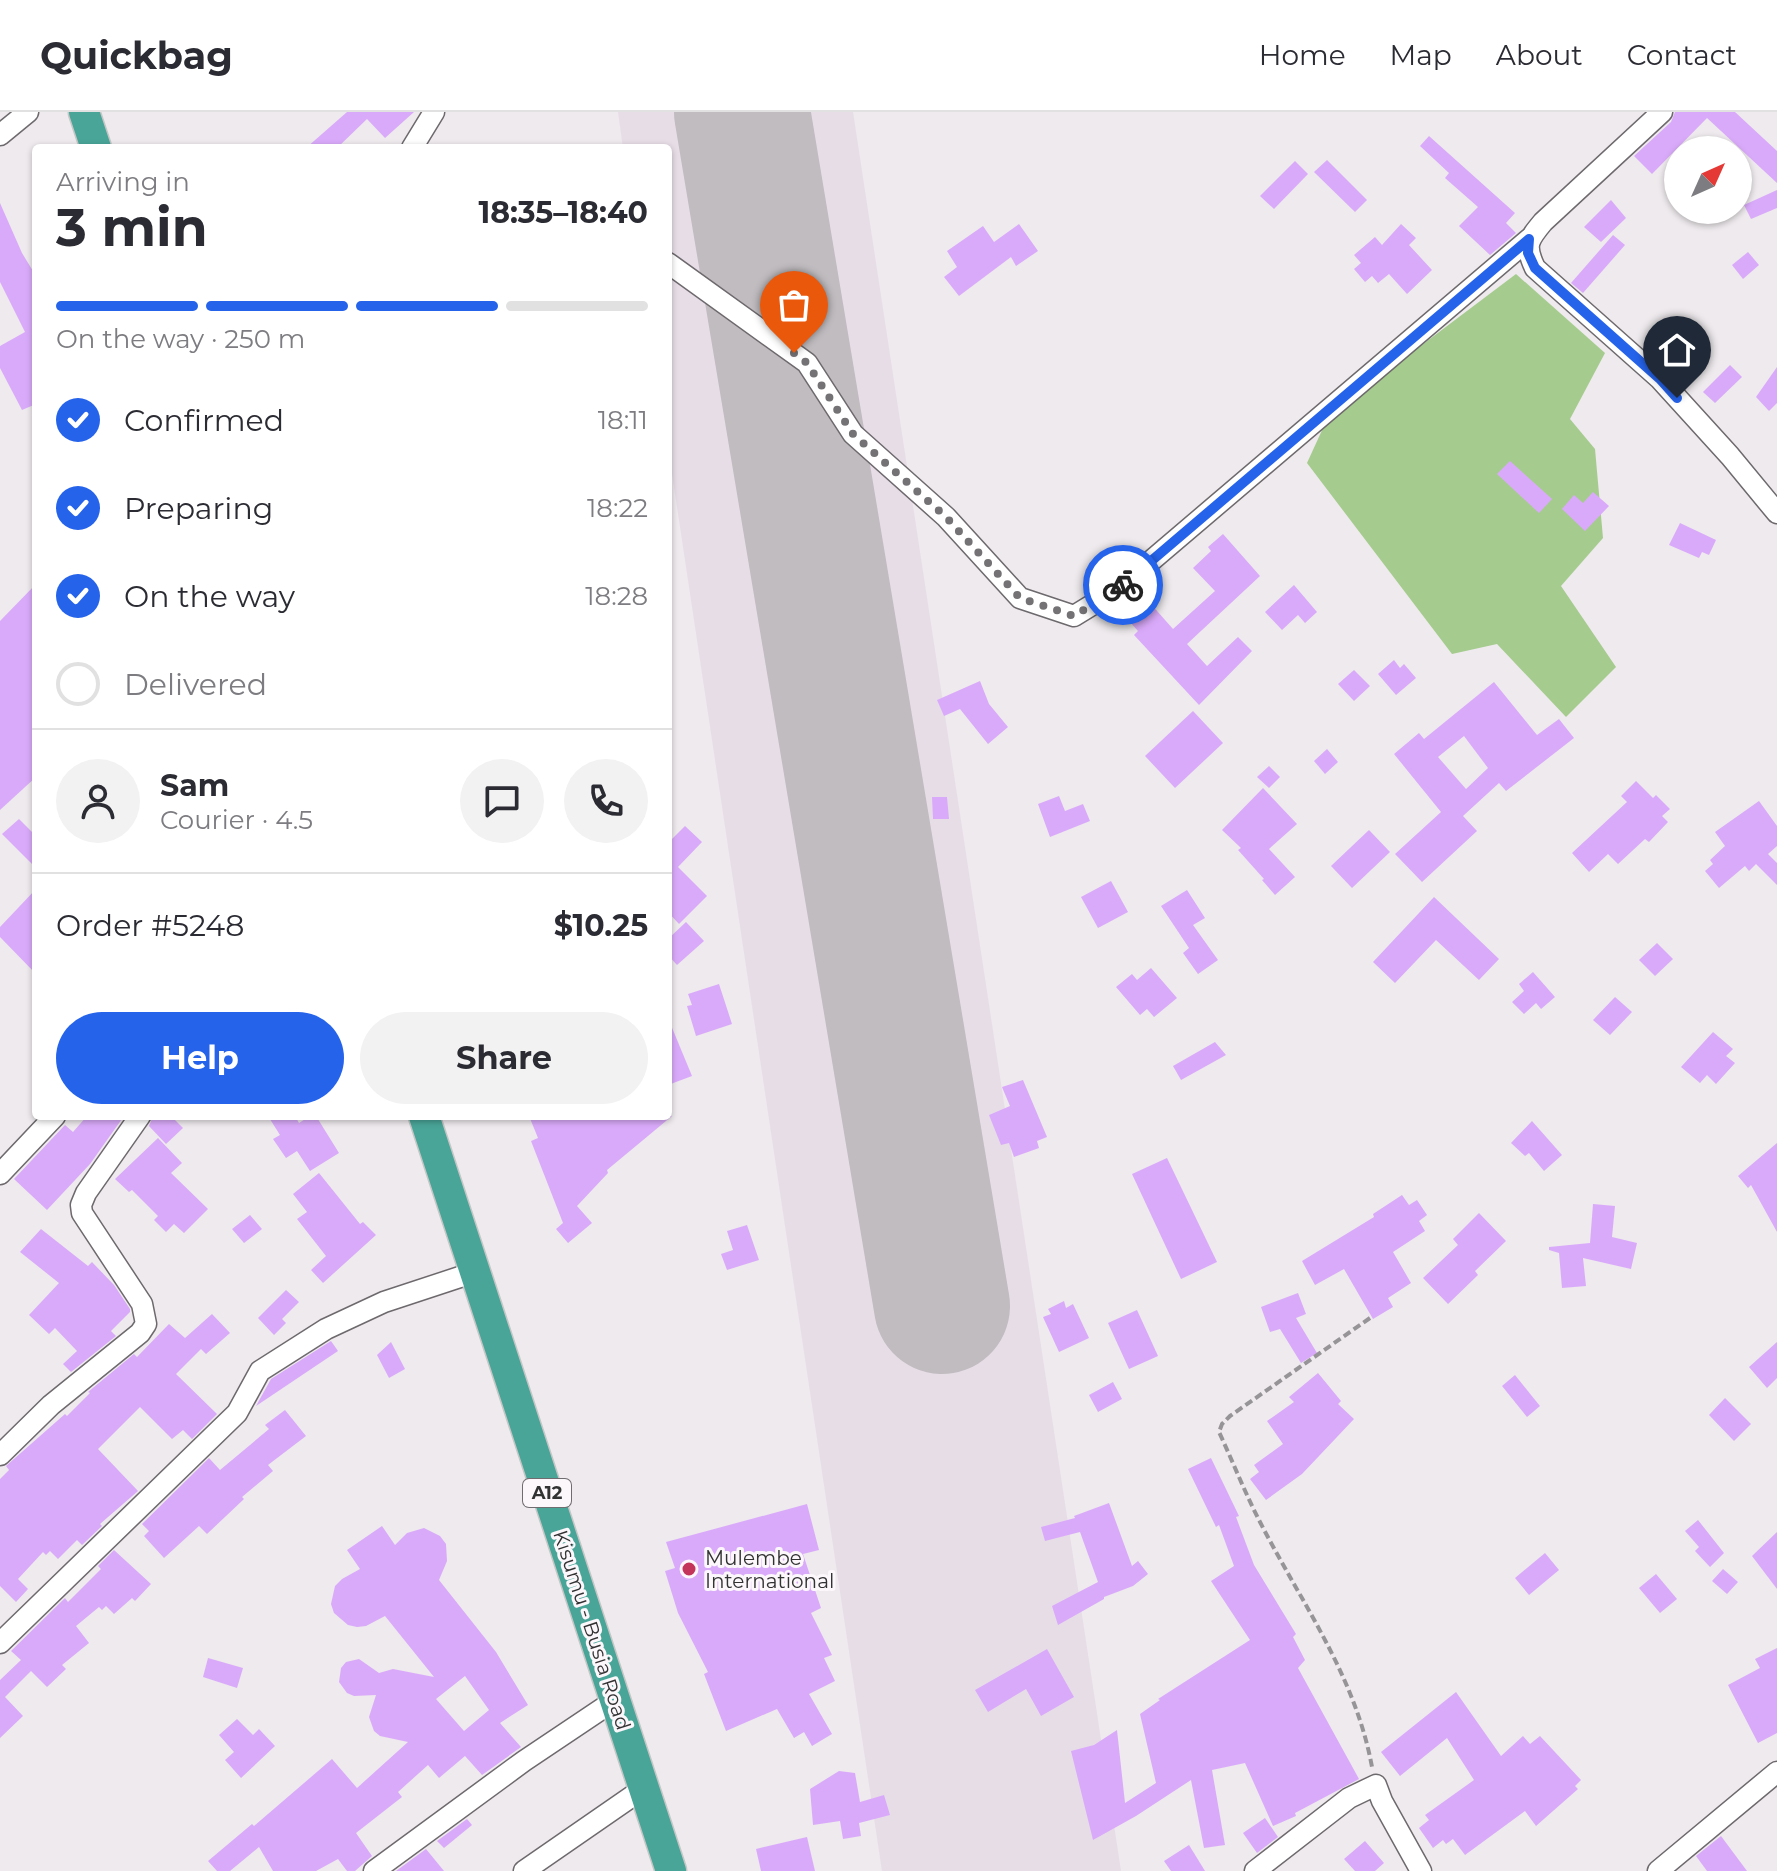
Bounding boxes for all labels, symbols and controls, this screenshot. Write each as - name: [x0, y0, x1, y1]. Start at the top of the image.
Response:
- text: Quickbag: [40, 32, 233, 79]
- text: Home: [1259, 38, 1346, 72]
- text: Map: [1390, 38, 1452, 72]
- text: About: [1496, 38, 1583, 72]
- text: Contact: [1627, 38, 1737, 72]
- north arrow: [1664, 136, 1752, 224]
- map controls: [1664, 136, 1752, 224]
- text: Arriving in: [56, 166, 190, 198]
- text: 18:35–18:40: [478, 194, 648, 231]
- text: 3 min: [56, 196, 208, 259]
- pin: [760, 271, 828, 353]
- icon: bag: [772, 283, 816, 327]
- pin: [1643, 316, 1711, 398]
- text: On the way · 250 m: [56, 323, 305, 355]
- icon: home: [1655, 328, 1699, 372]
- icon: check: [56, 398, 100, 442]
- text: Confirmed: [124, 402, 284, 439]
- text: 18:11: [598, 404, 648, 436]
- icon: check: [56, 486, 100, 530]
- text: Preparing: [124, 490, 273, 527]
- text: 18:22: [587, 492, 648, 524]
- courier: [1083, 545, 1163, 625]
- icon: bike: [1101, 563, 1145, 607]
- icon: check: [56, 574, 100, 618]
- text: On the way: [124, 578, 295, 615]
- text: 18:28: [585, 580, 648, 612]
- text: Delivered: [124, 666, 267, 703]
- button: person: [56, 759, 140, 843]
- button: chat: [460, 759, 544, 843]
- button: phone: [564, 759, 648, 843]
- text: Sam: [160, 767, 229, 804]
- text: Courier · 4.5: [160, 804, 313, 836]
- text: Order #5248: [56, 907, 245, 944]
- text: $10.25: [554, 907, 648, 944]
- button: Help: [56, 1012, 344, 1104]
- button: Share: [360, 1012, 648, 1104]
- road number: A12: [523, 1479, 571, 1507]
- street label: Kisumu - Busia Road: [548, 1527, 636, 1733]
- place label: Mulembe International: [705, 1546, 834, 1593]
- marker: Mulembe International: [680, 1560, 698, 1578]

